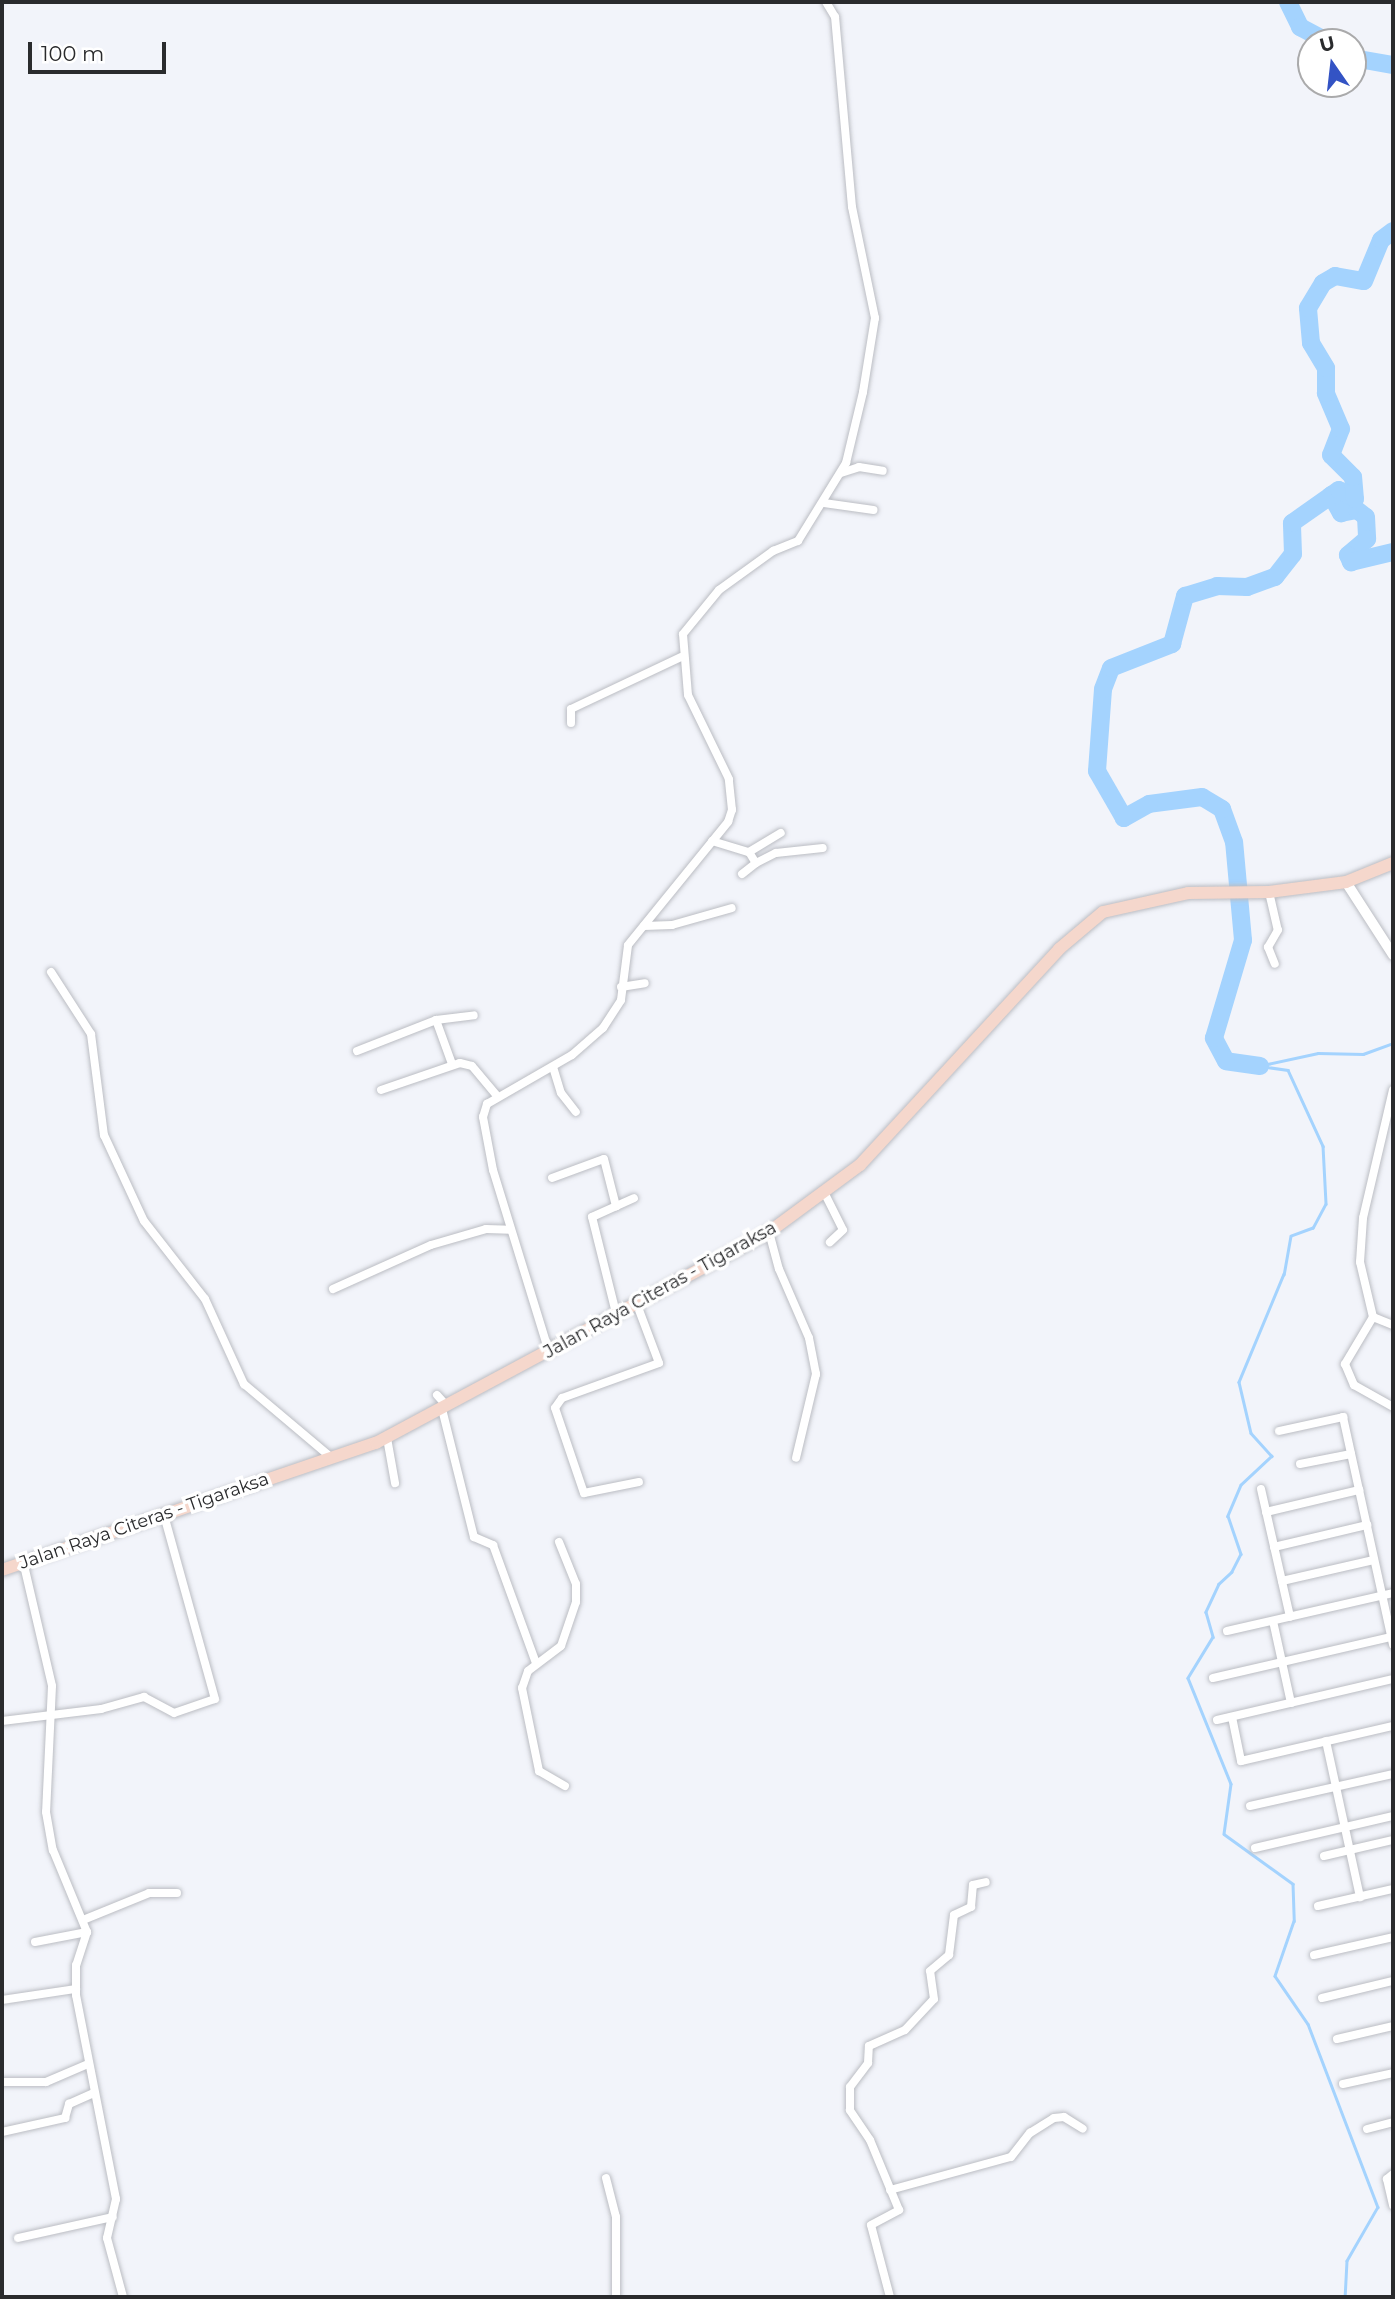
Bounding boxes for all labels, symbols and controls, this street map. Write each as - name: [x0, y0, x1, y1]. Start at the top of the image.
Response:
- scale bar: [32, 28, 170, 72]
- north arrow: [1297, 28, 1367, 98]
- text: U: [1317, 31, 1337, 57]
- text: 100 m: [41, 41, 104, 66]
- street label: Jalan Raya Citeras - Tigaraksa: [540, 1217, 780, 1363]
- street label: Jalan Raya Citeras - Tigaraksa: [16, 1468, 272, 1574]

